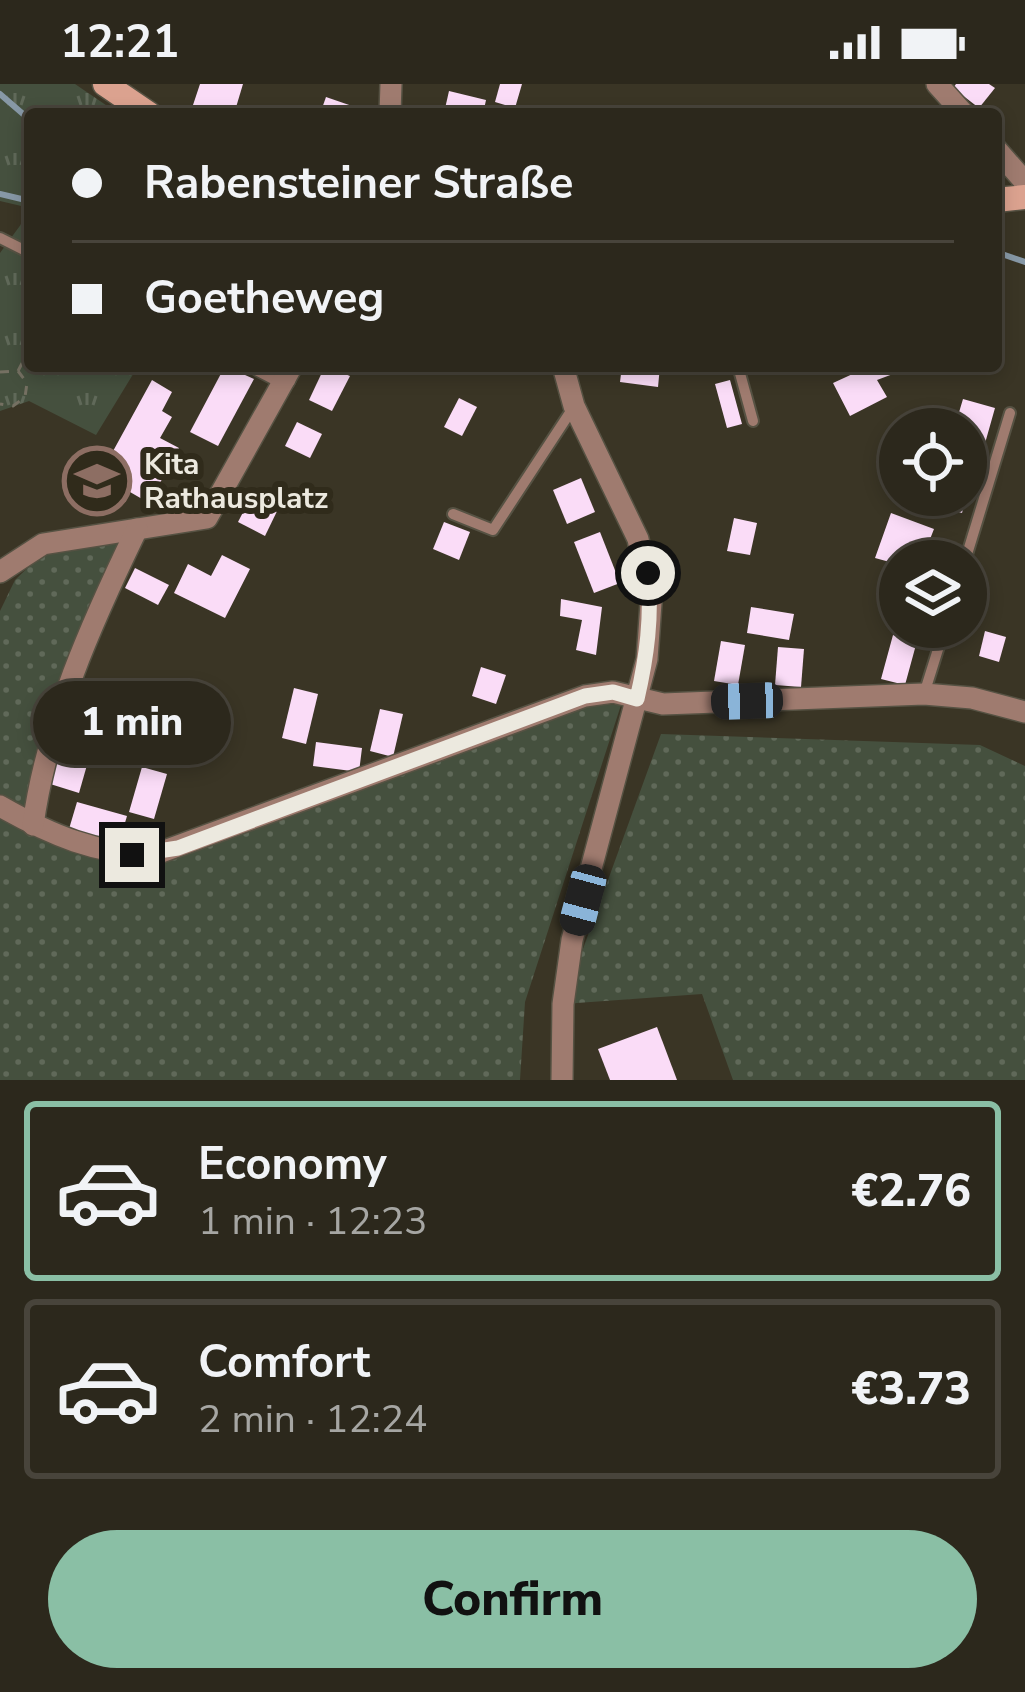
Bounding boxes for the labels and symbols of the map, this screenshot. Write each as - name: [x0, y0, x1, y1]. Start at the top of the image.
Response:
- place label: Kita Rathausplatz: [144, 444, 328, 519]
- school or university icon: Kita Rathausplatz: [62, 446, 132, 516]
- route start: [621, 546, 675, 600]
- callout: 1 min: [33, 681, 231, 765]
- car: [710, 682, 784, 720]
- route end: [105, 828, 159, 882]
- car: [556, 861, 610, 939]

